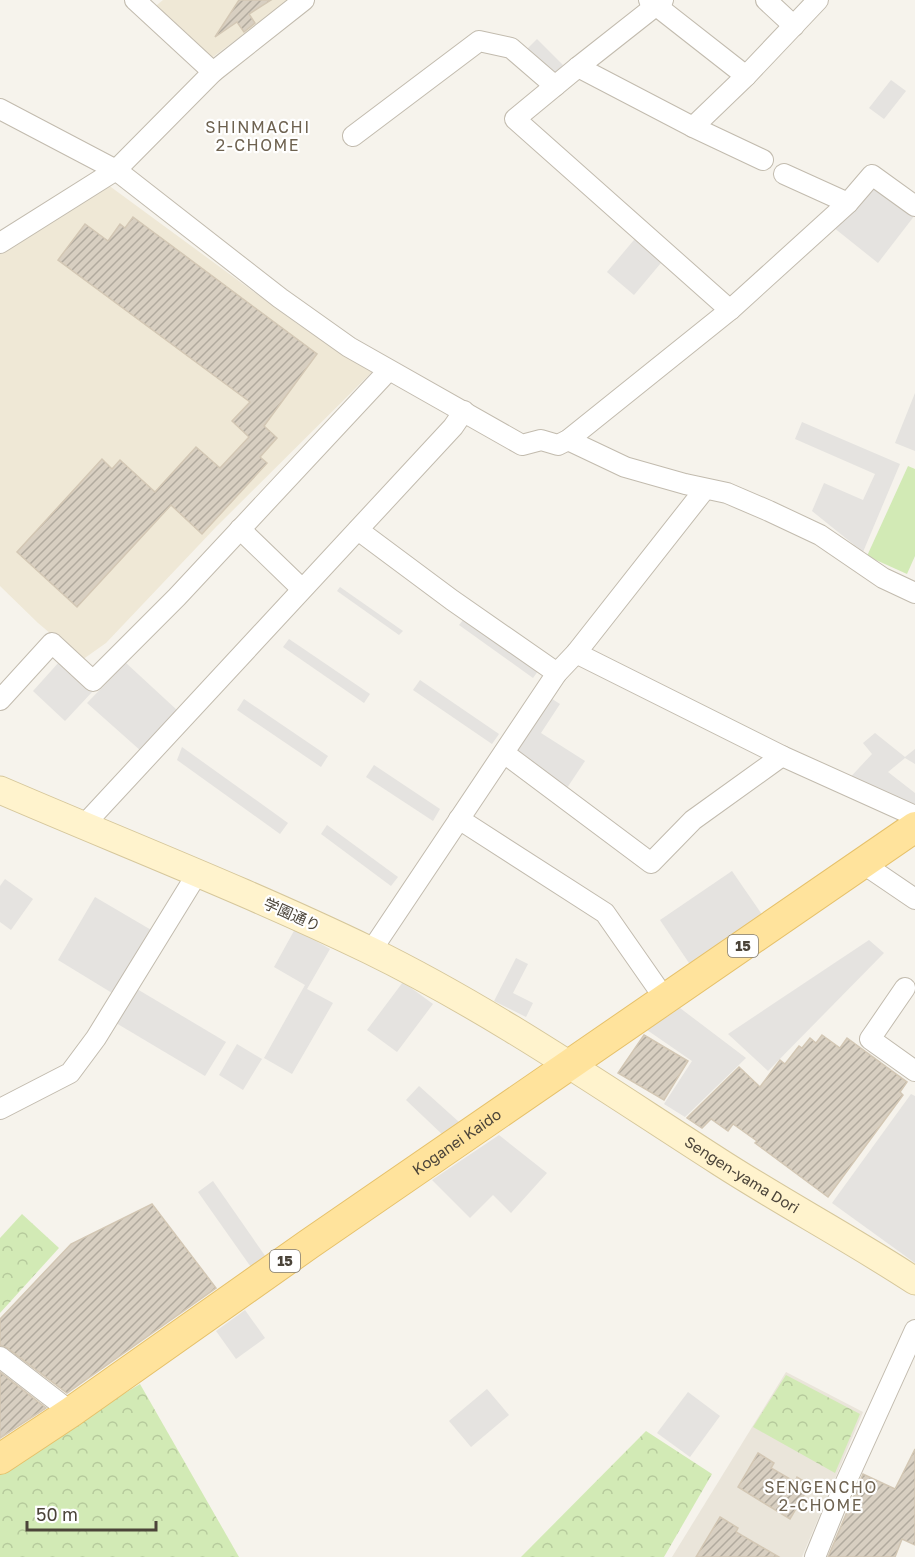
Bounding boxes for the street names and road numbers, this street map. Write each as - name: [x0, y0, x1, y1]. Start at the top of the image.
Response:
- street label: 学園通り: [261, 894, 323, 935]
- road number: 15: [728, 935, 758, 957]
- street label: Koganei Kaido: [409, 1105, 504, 1178]
- street label: Sengen-yama Dori: [682, 1132, 803, 1217]
- road number: 15: [270, 1250, 300, 1272]

